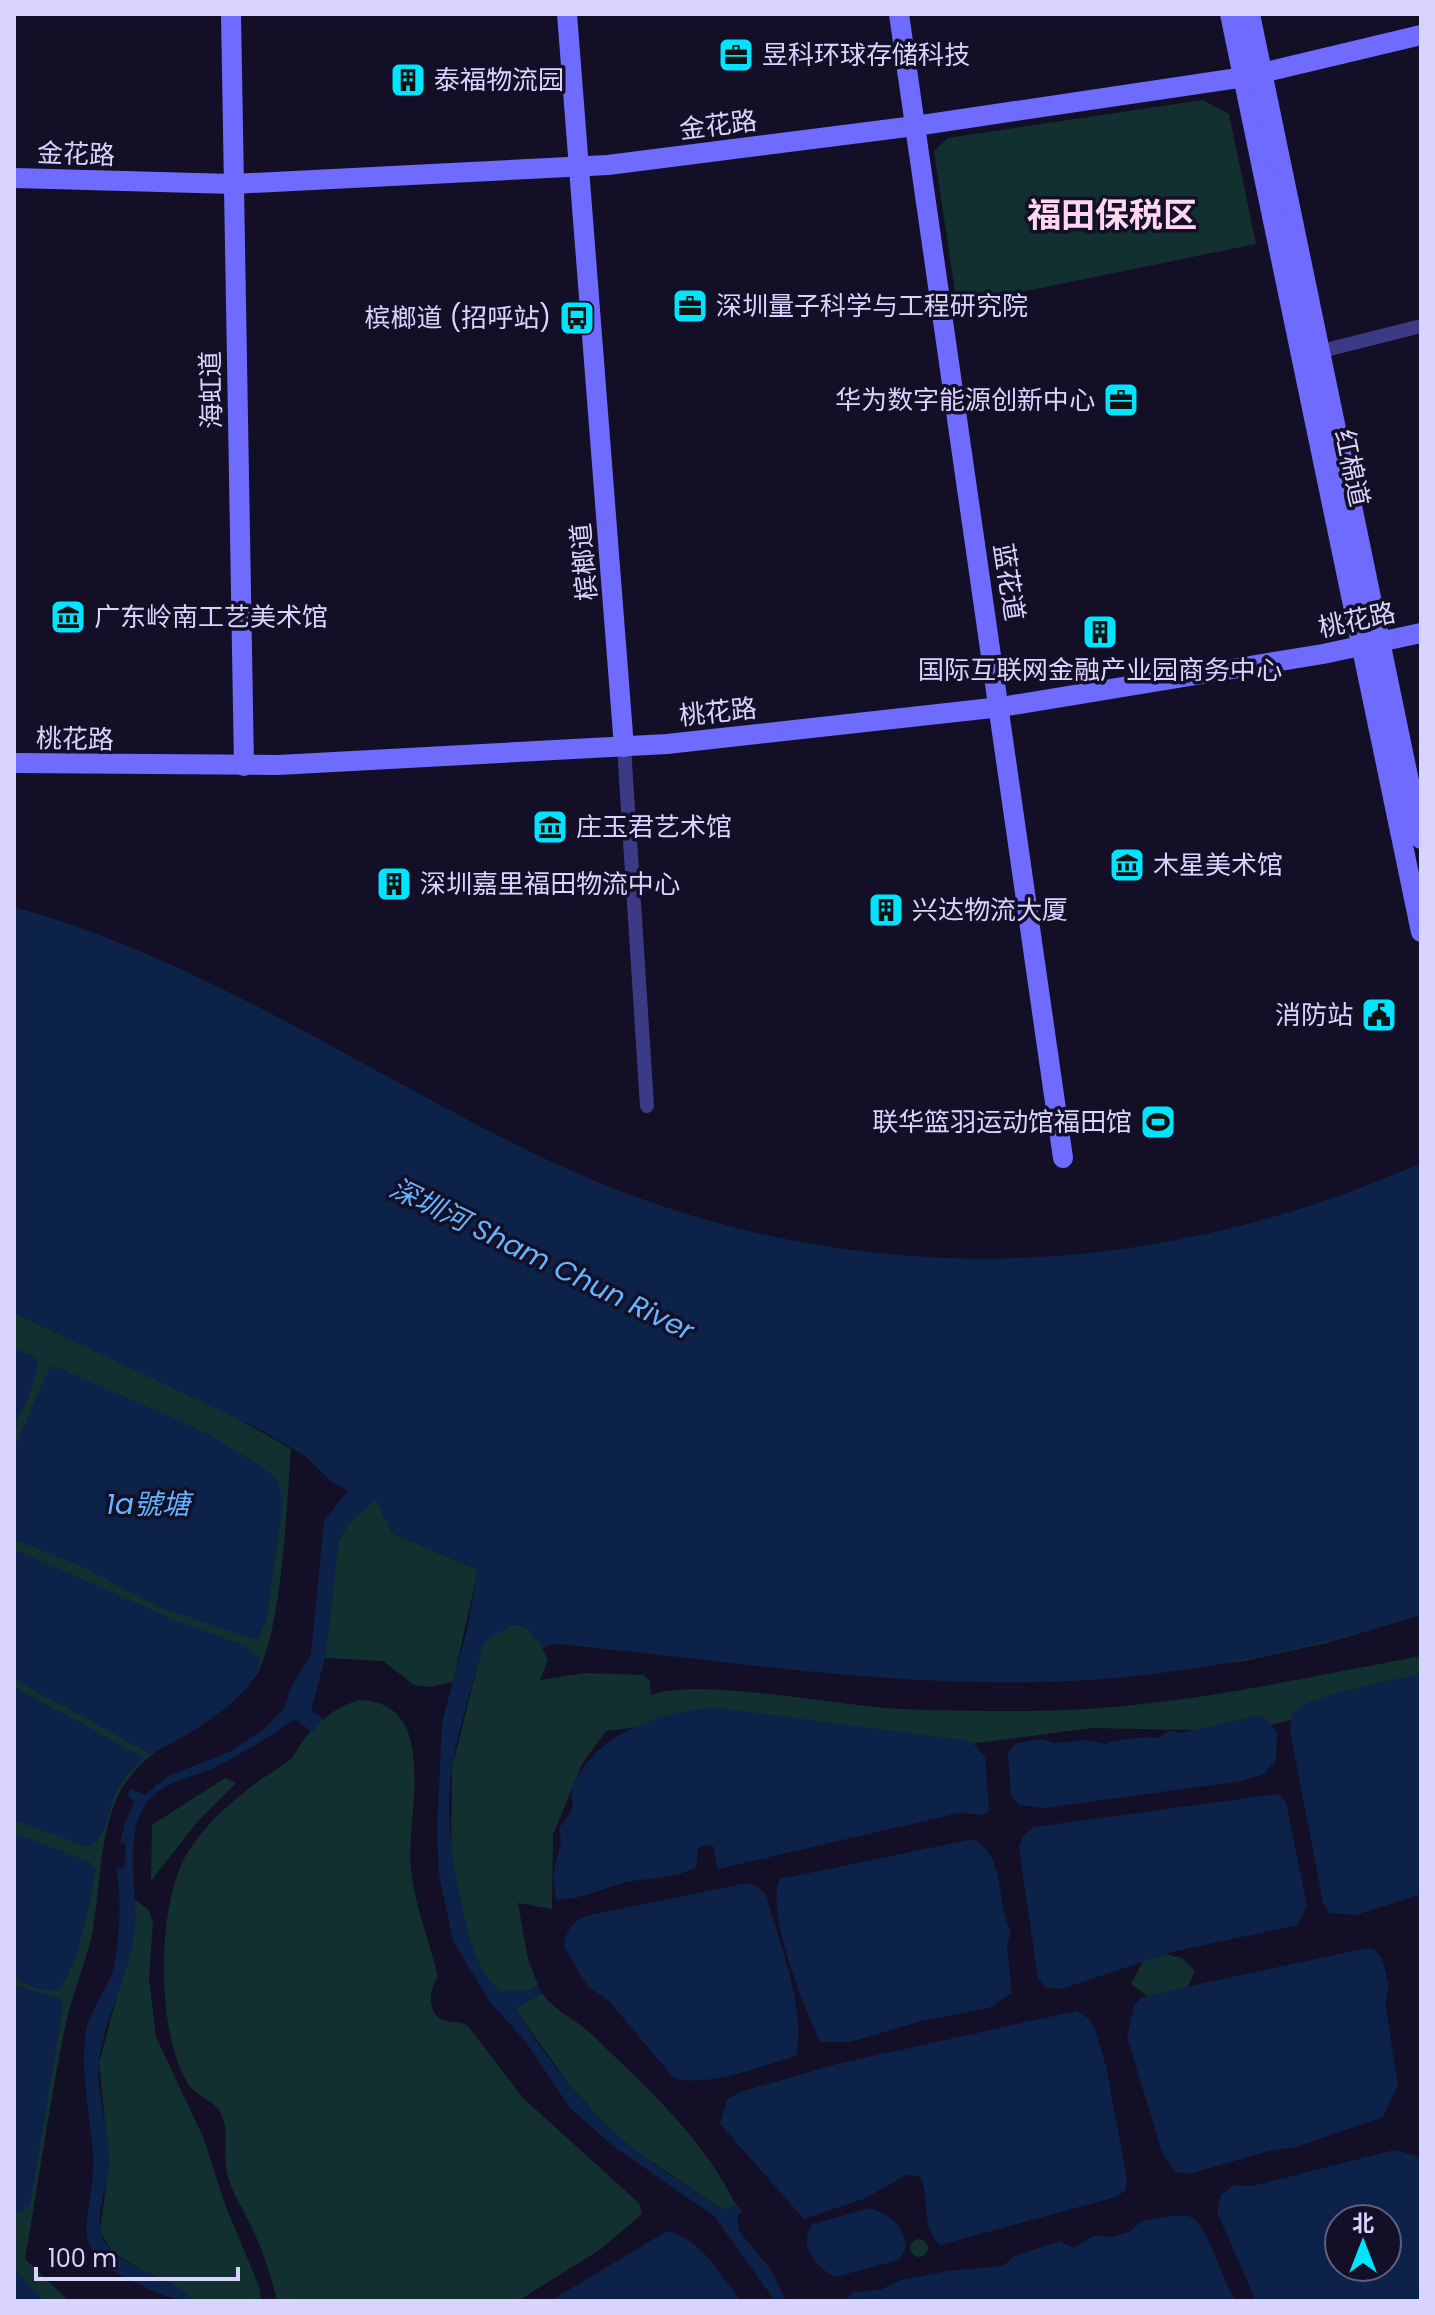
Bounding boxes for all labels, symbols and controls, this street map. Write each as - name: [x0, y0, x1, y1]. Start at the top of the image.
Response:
- office icon: 昱科环球存储科技: [717, 36, 755, 74]
- place label: 昱科环球存储科技: [762, 37, 970, 73]
- building icon: 泰福物流园: [389, 61, 427, 99]
- place label: 泰福物流园: [434, 62, 564, 98]
- street label: 金花路: [677, 102, 759, 148]
- street label: 金花路: [36, 135, 116, 173]
- district label: 福田保税区: [1027, 191, 1197, 239]
- office icon: 深圳量子科学与工程研究院: [671, 287, 709, 325]
- place label: 深圳量子科学与工程研究院: [716, 288, 1028, 324]
- bus stop icon: 槟榔道 (招呼站): [558, 299, 596, 337]
- place label: 槟榔道 (招呼站): [364, 300, 551, 336]
- street label: 海虹道: [192, 351, 230, 429]
- office icon: 华为数字能源创新中心: [1102, 381, 1140, 419]
- place label: 华为数字能源创新中心: [835, 382, 1095, 418]
- street label: 红棉道: [1326, 426, 1378, 510]
- street label: 槟榔道: [563, 522, 605, 602]
- street label: 蓝花道: [985, 541, 1033, 623]
- street label: 桃花路: [1315, 594, 1399, 646]
- museum icon: 广东岭南工艺美术馆: [49, 598, 87, 636]
- place label: 广东岭南工艺美术馆: [94, 599, 328, 635]
- building icon: 国际互联网金融产业园商务中心: [1081, 613, 1119, 651]
- place label: 国际互联网金融产业园商务中心: [918, 652, 1282, 688]
- street label: 桃花路: [677, 690, 759, 734]
- street label: 桃花路: [36, 720, 114, 758]
- museum icon: 庄玉君艺术馆: [531, 808, 569, 846]
- place label: 庄玉君艺术馆: [576, 809, 732, 845]
- museum icon: 木星美术馆: [1108, 846, 1146, 884]
- place label: 木星美术馆: [1153, 847, 1283, 883]
- building icon: 深圳嘉里福田物流中心: [375, 865, 413, 903]
- place label: 深圳嘉里福田物流中心: [420, 866, 680, 902]
- building icon: 兴达物流大厦: [867, 891, 905, 929]
- place label: 兴达物流大厦: [912, 892, 1068, 928]
- public building icon: 消防站: [1360, 996, 1398, 1034]
- place label: 消防站: [1275, 997, 1353, 1033]
- sports icon: 联华篮羽运动馆福田馆: [1139, 1103, 1177, 1141]
- place label: 联华篮羽运动馆福田馆: [872, 1104, 1132, 1140]
- water label: 深圳河 Sham Chun River: [383, 1169, 701, 1350]
- water label: 1a號塘: [106, 1485, 194, 1524]
- north arrow: [1323, 2203, 1403, 2283]
- text: 北: [1352, 2208, 1374, 2239]
- scale bar: [36, 2231, 238, 2281]
- text: 100 m: [48, 2242, 117, 2275]

